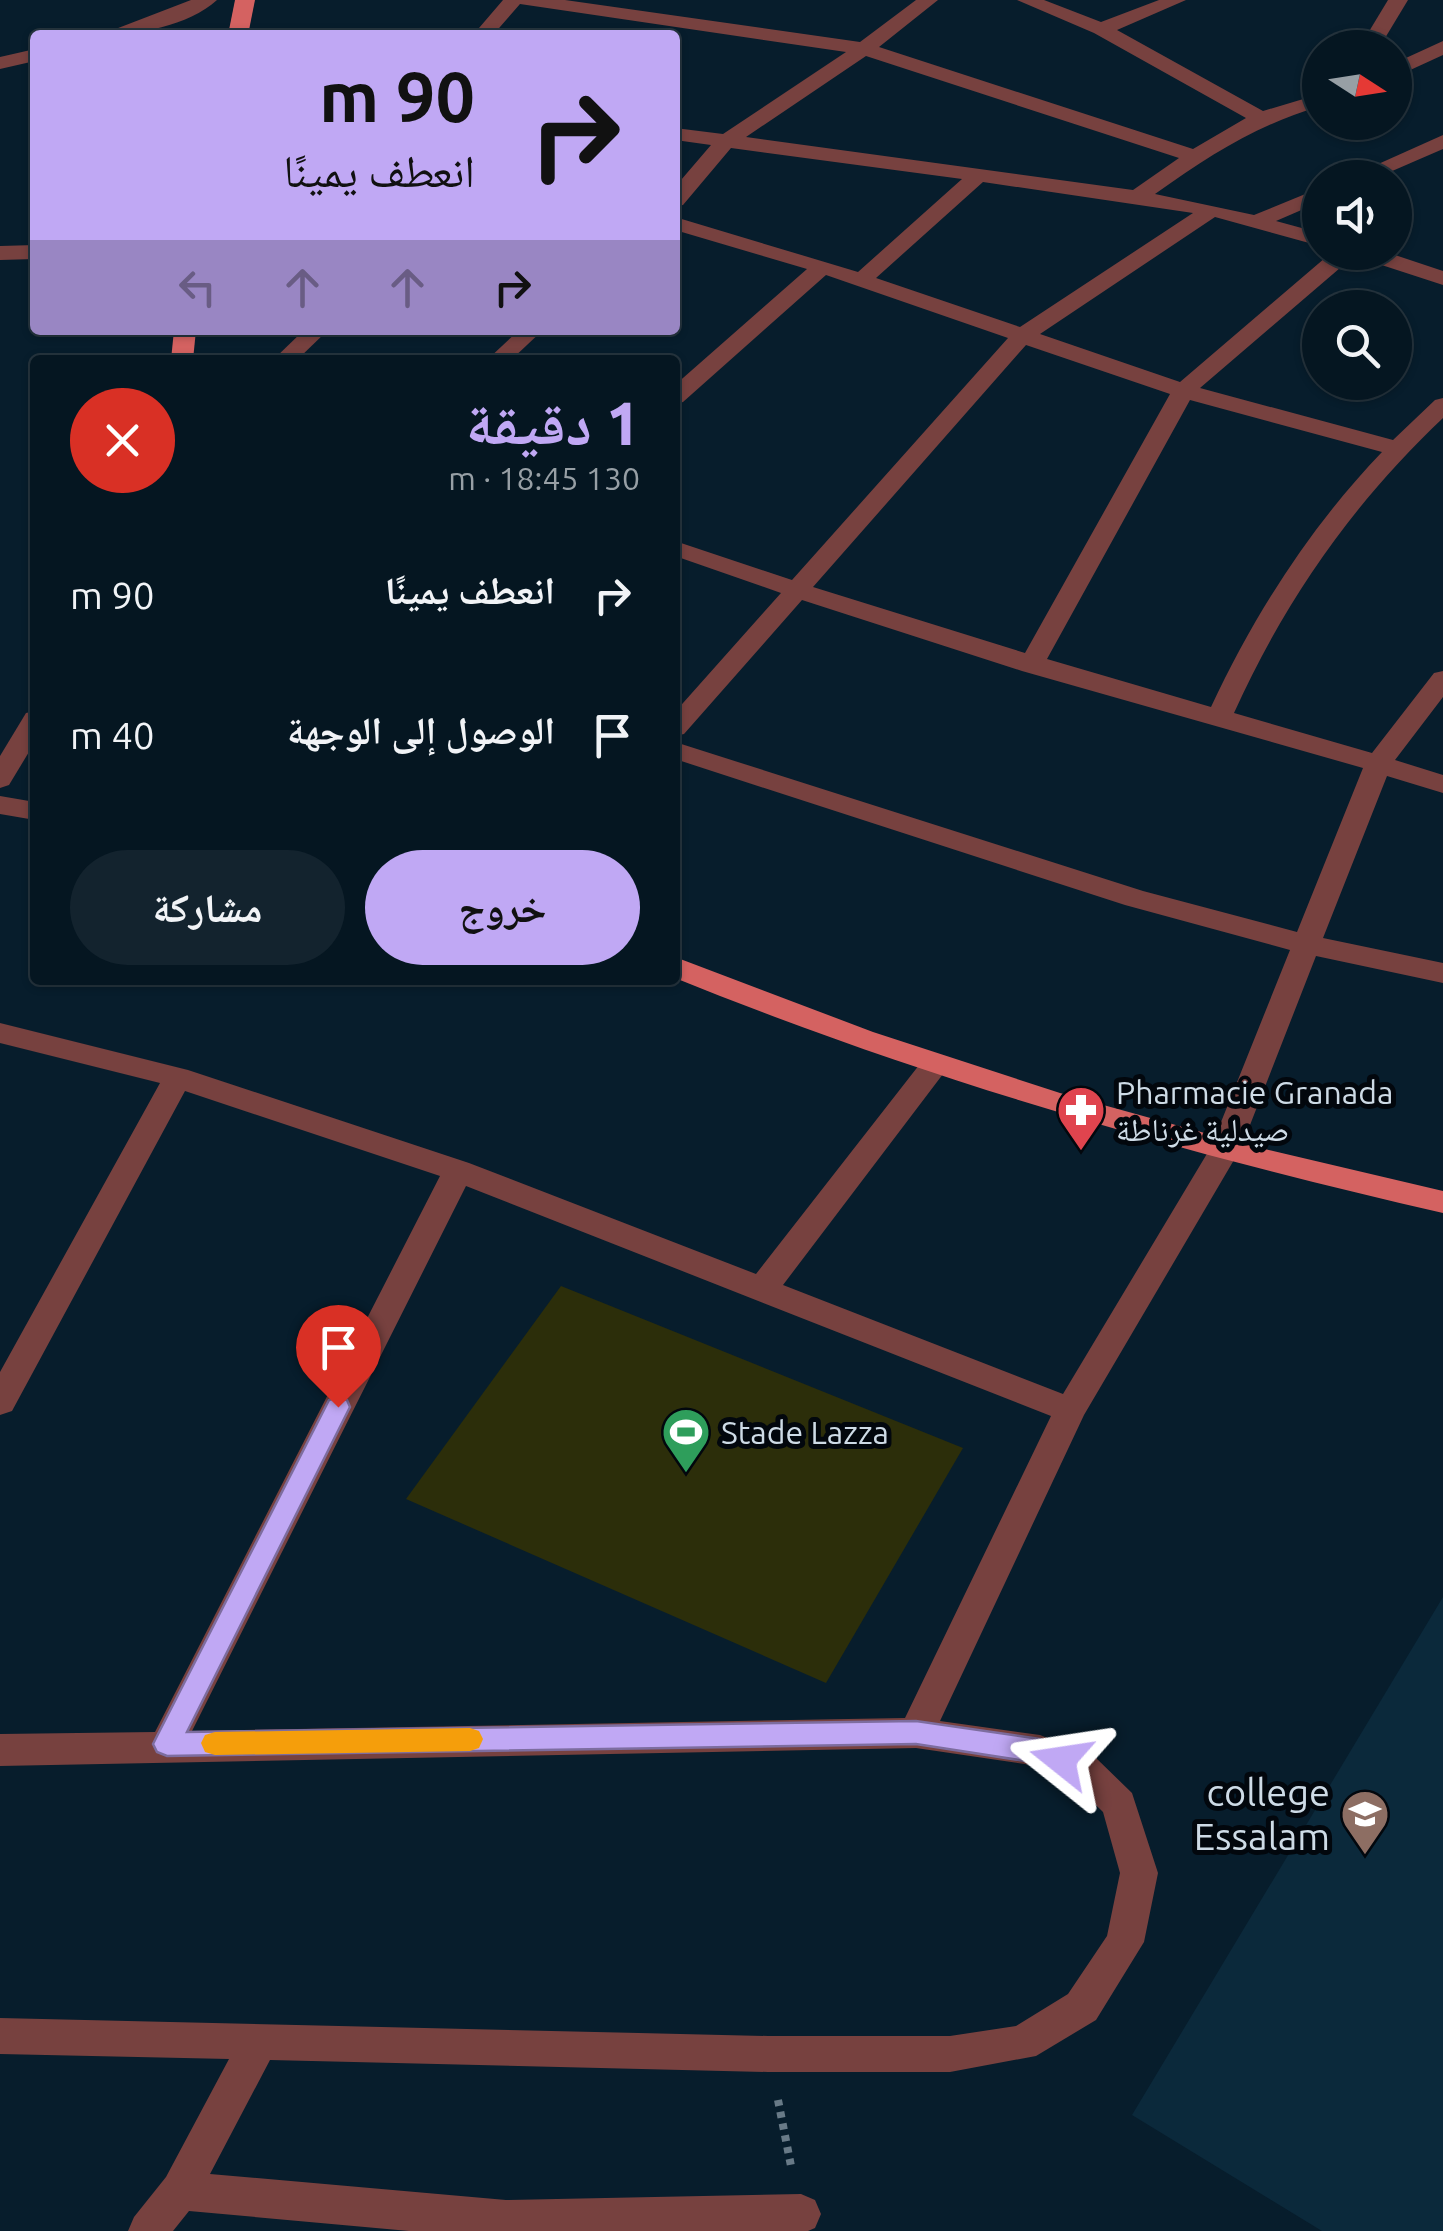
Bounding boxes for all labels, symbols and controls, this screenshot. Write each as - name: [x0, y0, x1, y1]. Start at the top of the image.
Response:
- north arrow: [1302, 30, 1412, 140]
- map controls: [1302, 30, 1412, 400]
- text: 90 m: [319, 57, 475, 135]
- icon: right: [510, 70, 640, 200]
- text: انعطف يمينًا: [283, 145, 475, 196]
- button: sound: [1302, 160, 1412, 270]
- icon: left: [170, 260, 225, 315]
- icon: ahead: [275, 260, 330, 315]
- icon: ahead: [380, 260, 435, 315]
- icon: right: [485, 260, 540, 315]
- button: search: [1302, 290, 1412, 400]
- button: close: [70, 388, 175, 493]
- text: 1 دقيقة: [466, 389, 640, 456]
- text: 130 m · 18:45: [448, 460, 640, 496]
- icon: right: [585, 568, 640, 623]
- text: انعطف يمينًا: [385, 569, 555, 611]
- text: 90 m: [70, 574, 154, 616]
- icon: arrive: [585, 708, 640, 763]
- text: الوصول إلى الوجهة: [287, 709, 555, 751]
- text: 40 m: [70, 714, 154, 756]
- button: مشاركة: [70, 850, 345, 965]
- button: خروج: [365, 850, 640, 965]
- place label: Pharmacie Granada صيدلية غرناطة: [1116, 1074, 1393, 1148]
- pharmacy icon: Pharmacie Granada صيدلية غرناطة: [1055, 1084, 1107, 1152]
- pin: [296, 1305, 381, 1408]
- icon: arrive: [311, 1320, 366, 1375]
- sports icon: Stade Lazza: [660, 1406, 712, 1474]
- place label: Stade Lazza: [721, 1414, 889, 1450]
- position arrow: [1009, 1708, 1113, 1812]
- place label: college Essalam: [1194, 1771, 1330, 1857]
- school or university icon: college Essalam: [1339, 1788, 1391, 1856]

